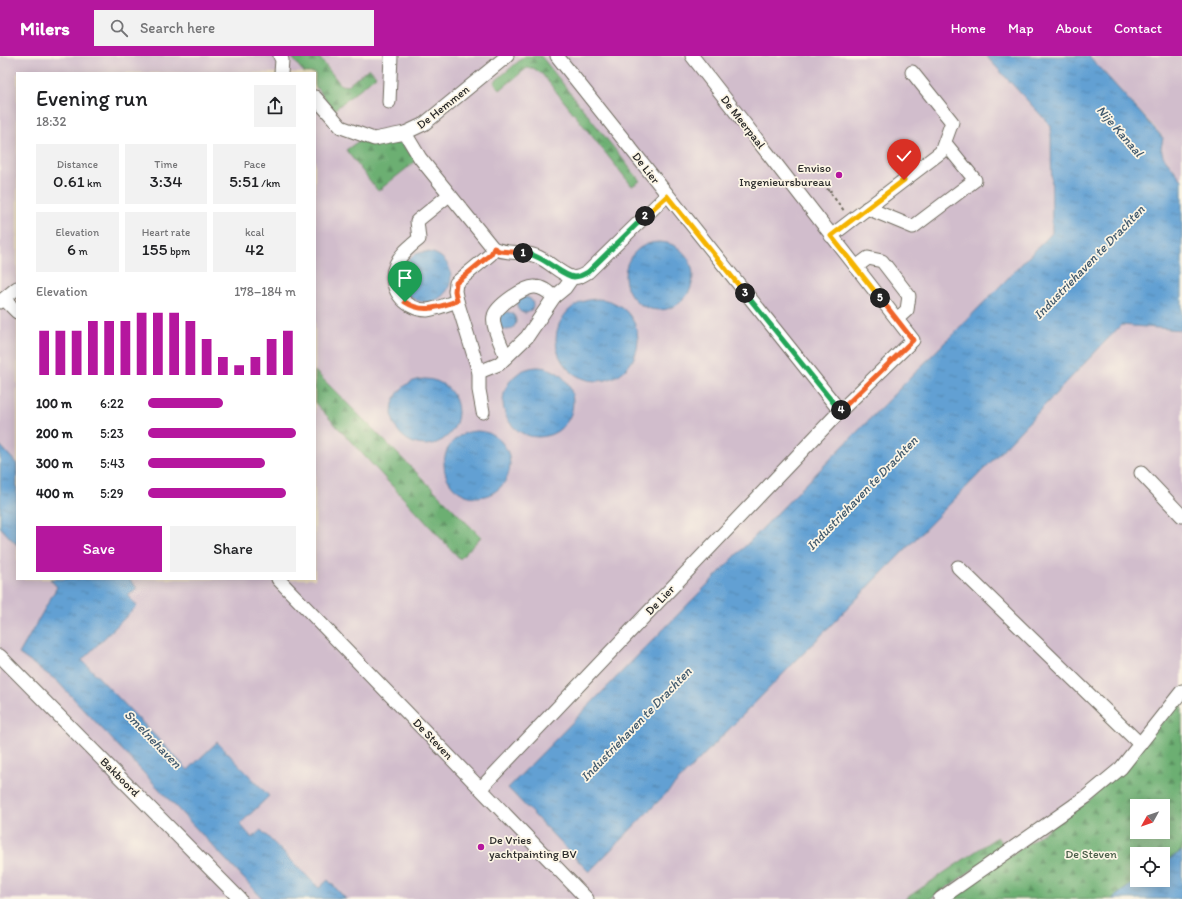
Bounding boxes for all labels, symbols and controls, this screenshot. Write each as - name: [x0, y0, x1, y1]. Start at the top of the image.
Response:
- search box: [94, 10, 374, 46]
- text: Milers: [20, 17, 70, 40]
- icon: search: [108, 17, 130, 39]
- text: Search here: [140, 19, 215, 37]
- text: Home: [951, 20, 986, 37]
- text: Map: [1008, 20, 1034, 37]
- text: About: [1056, 20, 1092, 37]
- text: Contact: [1114, 20, 1162, 37]
- street label: De Hemmen: [414, 82, 472, 132]
- text: Evening run: [36, 85, 148, 112]
- button: share: [254, 85, 296, 127]
- street label: De Meerpaal: [718, 93, 769, 152]
- water label: Nije Kanaal: [1094, 102, 1147, 161]
- text: 18:32: [36, 114, 66, 129]
- pin: [887, 139, 921, 180]
- icon: check: [893, 145, 915, 167]
- street label: De Lier: [629, 149, 663, 187]
- text: Distance: [57, 158, 98, 171]
- text: Time: [154, 158, 178, 171]
- text: Pace: [244, 158, 266, 171]
- place label: Enviso Ingenieursbureau: [739, 161, 831, 189]
- marker: Enviso Ingenieursbureau: [834, 170, 844, 180]
- text: 0.61: [53, 171, 85, 191]
- text: 3:34: [150, 171, 182, 191]
- text: 5:51: [229, 171, 259, 191]
- text: km: [85, 177, 102, 190]
- text: /km: [259, 177, 280, 190]
- water label: Industriehaven te Drachten: [1031, 202, 1147, 322]
- pin: 2: [635, 206, 655, 226]
- text: 2: [642, 209, 648, 222]
- text: Elevation: [55, 226, 99, 239]
- text: Heart rate: [142, 226, 190, 239]
- text: kcal: [245, 226, 264, 239]
- text: 6: [67, 239, 76, 259]
- text: 155: [142, 239, 167, 259]
- text: 42: [245, 239, 264, 259]
- pin: 1: [513, 243, 533, 263]
- text: m: [76, 245, 88, 258]
- text: bpm: [167, 245, 190, 258]
- text: 1: [520, 246, 526, 259]
- pin: [388, 261, 422, 302]
- icon: arrive: [394, 267, 416, 289]
- pin: 3: [735, 283, 755, 303]
- text: Elevation: [36, 284, 88, 299]
- text: 178–184 m: [234, 284, 296, 299]
- text: 3: [742, 286, 748, 299]
- pin: 5: [870, 288, 890, 308]
- text: 5: [877, 291, 883, 304]
- text: 100 m: [36, 396, 72, 411]
- text: 6:22: [100, 396, 124, 411]
- pin: 4: [831, 400, 851, 420]
- text: 4: [838, 403, 844, 416]
- text: 200 m: [36, 426, 73, 441]
- text: 5:23: [100, 426, 124, 441]
- water label: Industriehaven te Drachten: [804, 433, 920, 553]
- text: 300 m: [36, 456, 73, 471]
- text: 5:43: [100, 456, 125, 471]
- text: 400 m: [36, 486, 74, 501]
- text: 5:29: [100, 486, 124, 501]
- button: Save: [36, 526, 162, 572]
- button: Share: [170, 526, 296, 572]
- street label: De Lier: [642, 582, 678, 618]
- water label: Industriehaven te Drachten: [578, 664, 694, 784]
- water label: Smelnehaven: [122, 707, 185, 772]
- street label: De Steven: [410, 716, 456, 763]
- street label: Bakboord: [97, 754, 143, 800]
- north arrow: [1130, 799, 1170, 839]
- map controls: [1130, 799, 1170, 887]
- place label: De Vries yachtpainting BV: [489, 833, 577, 861]
- marker: De Vries yachtpainting BV: [476, 842, 486, 852]
- park label: De Steven: [1065, 847, 1117, 861]
- button: locate: [1130, 847, 1170, 887]

